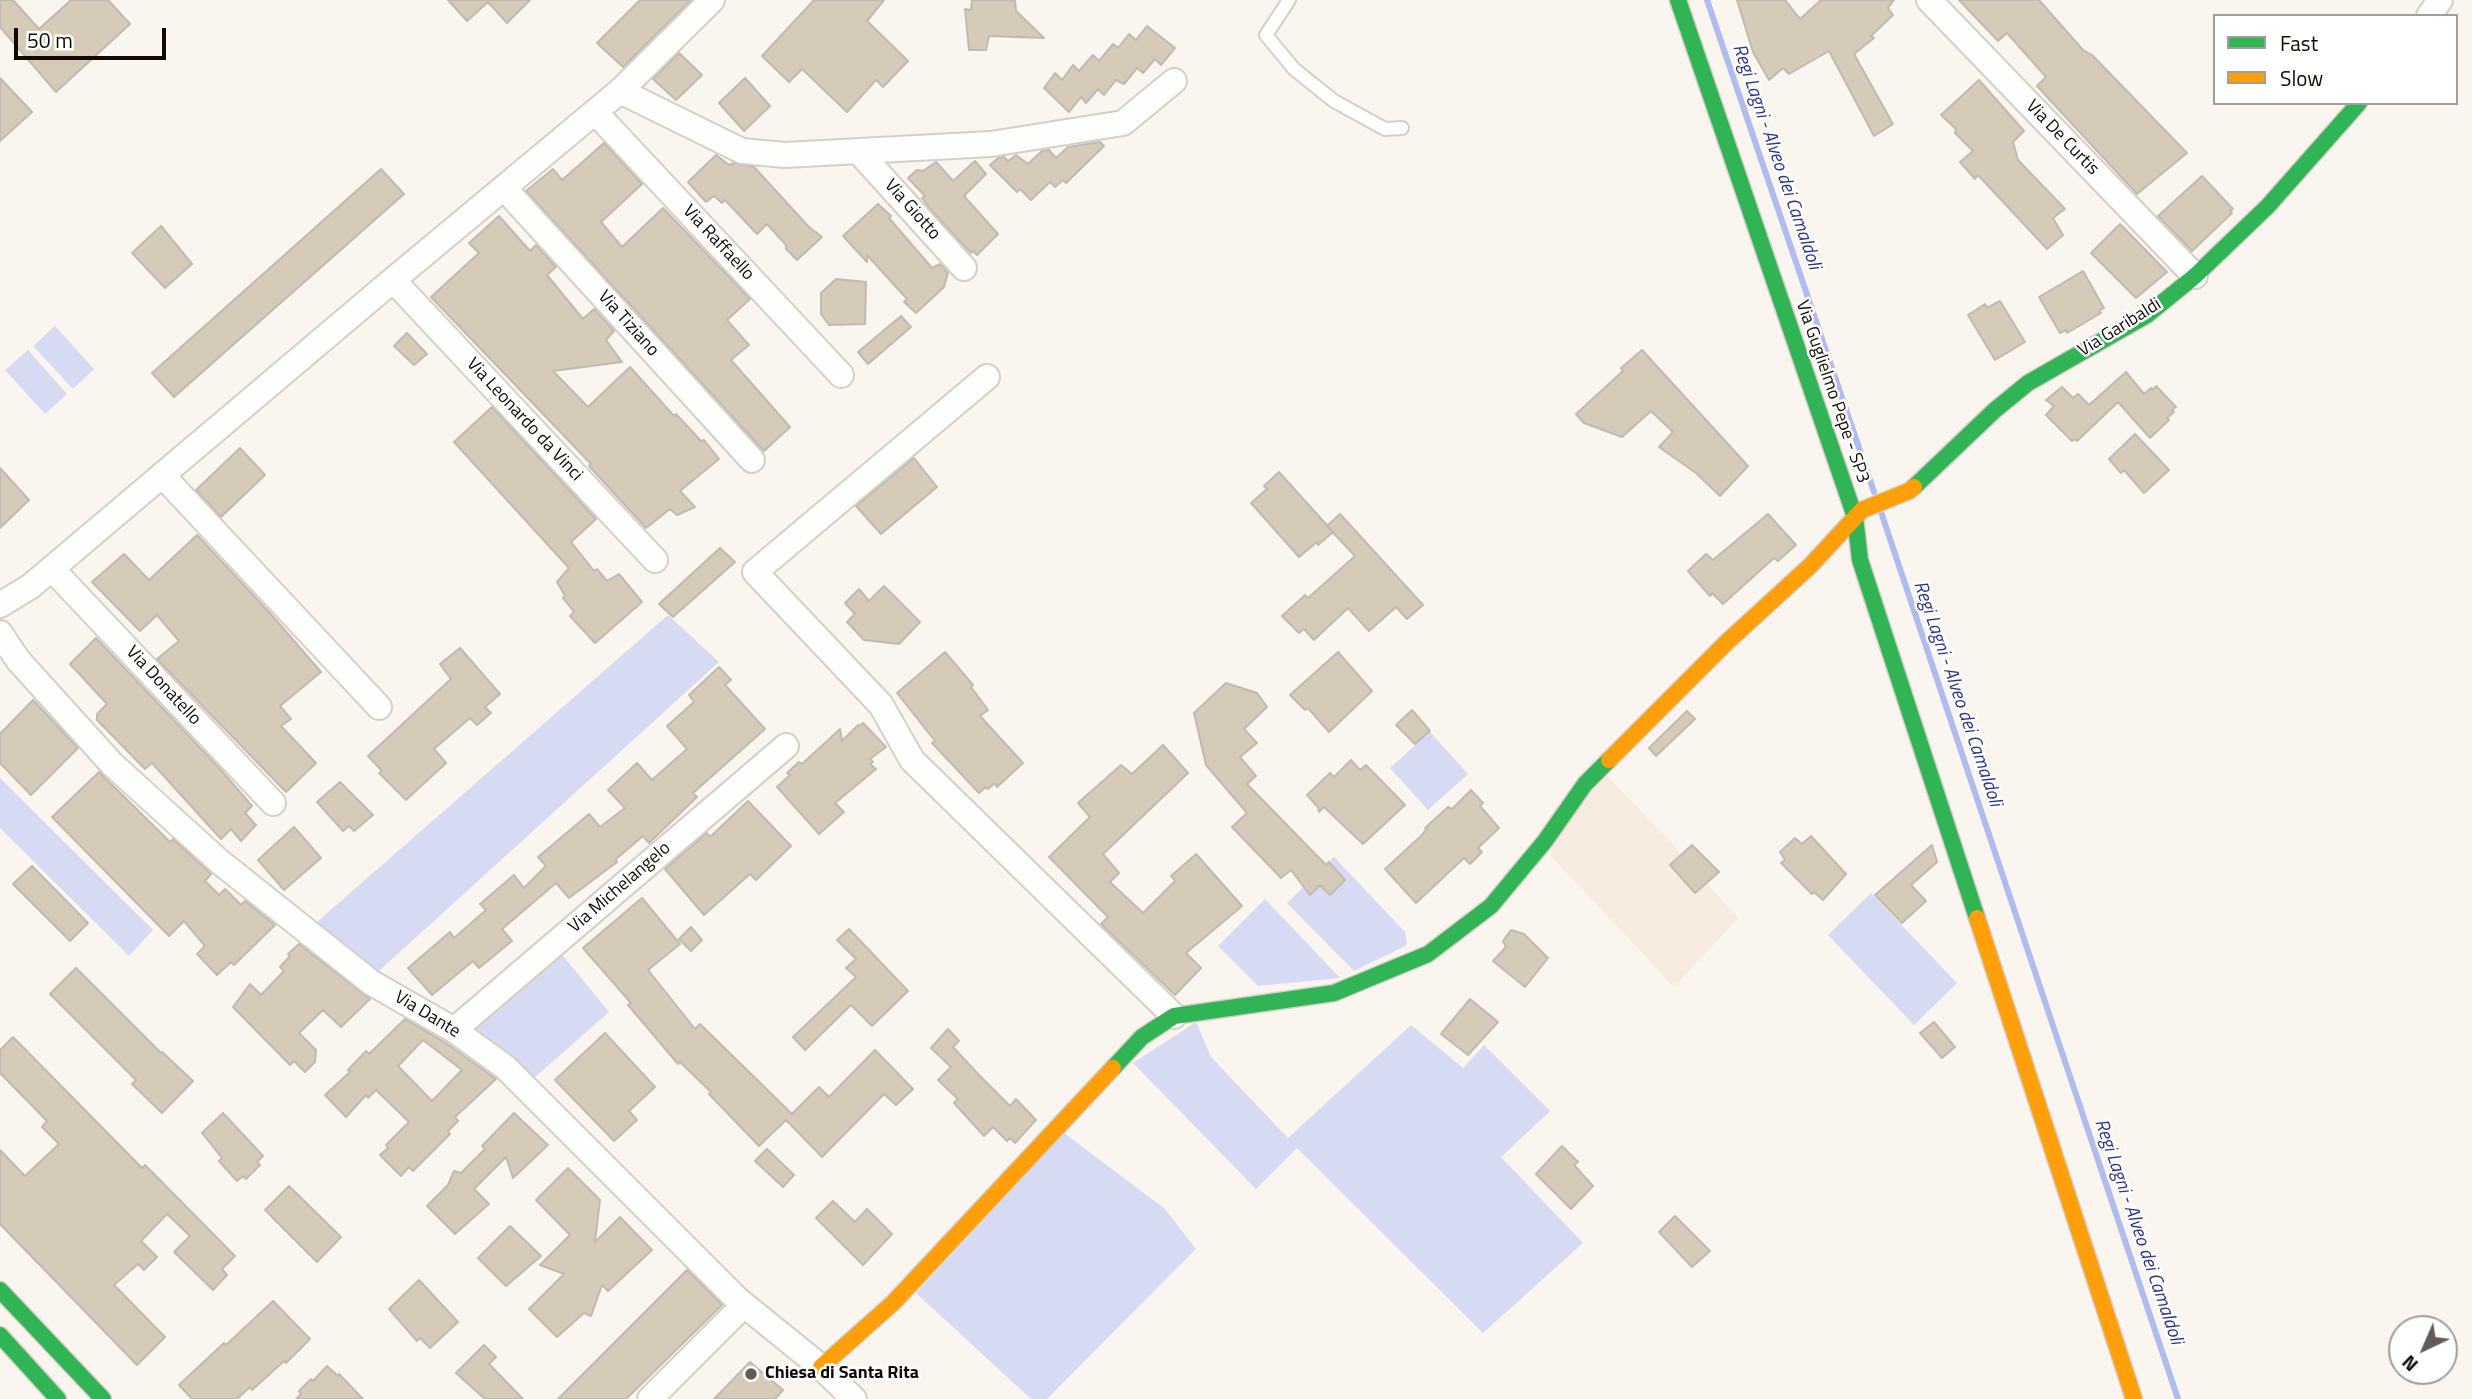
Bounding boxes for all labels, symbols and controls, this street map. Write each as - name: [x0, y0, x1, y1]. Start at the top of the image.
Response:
- scale bar: [18, 14, 170, 58]
- legend: [2213, 14, 2458, 105]
- text: 50 m: [27, 24, 73, 56]
- text: Fast: [2280, 27, 2318, 59]
- water label: Regi Lagni - Alveo dei Camaldoli: [1727, 41, 1825, 273]
- text: Slow: [2280, 62, 2323, 94]
- street label: Via De Curtis: [2021, 96, 2103, 180]
- street label: Via Giotto: [879, 175, 945, 245]
- street label: Via Raffaello: [678, 201, 758, 285]
- street label: Via Tiziano: [593, 287, 663, 361]
- street label: Via Garibaldi: [2075, 294, 2165, 362]
- street label: Via Guglielmo Pepe - SP3: [1791, 298, 1873, 486]
- street label: Via Leonardo da Vinci: [461, 354, 587, 486]
- water label: Regi Lagni - Alveo dei Camaldoli: [1908, 578, 2006, 810]
- street label: Via Donatello: [121, 642, 205, 730]
- street label: Via Michelangelo: [565, 838, 675, 938]
- street label: Via Dante: [390, 987, 464, 1043]
- water label: Regi Lagni - Alveo dei Camaldoli: [2089, 1116, 2187, 1348]
- north arrow: [2388, 1315, 2458, 1385]
- text: N: [2395, 1349, 2424, 1379]
- place label: Chiesa di Santa Rita: [765, 1363, 919, 1385]
- marker: Chiesa di Santa Rita: [743, 1366, 759, 1382]

